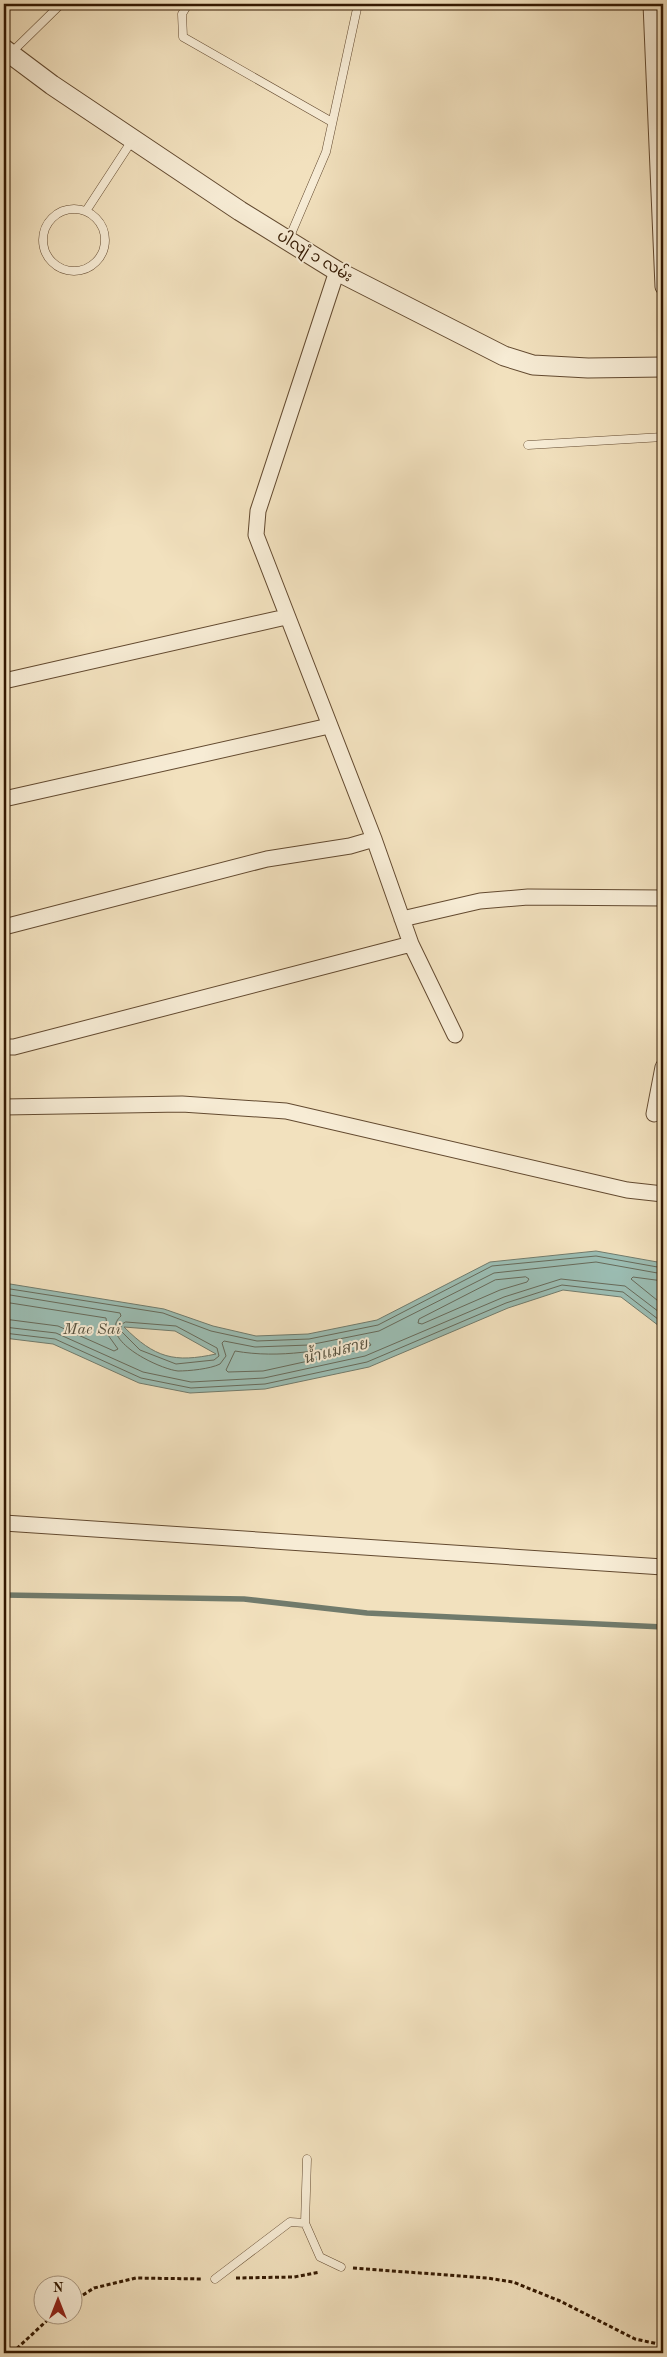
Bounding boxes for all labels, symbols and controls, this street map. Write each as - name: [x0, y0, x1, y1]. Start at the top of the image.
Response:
- street label: ပါလျံ ၁ လမ်း: [272, 226, 357, 288]
- water label: Mae Sai: [62, 1322, 122, 1338]
- water label: น้ำแม่สาย: [300, 1331, 371, 1368]
- north arrow: [32, 2274, 82, 2324]
- text: N: [53, 2281, 64, 2295]

